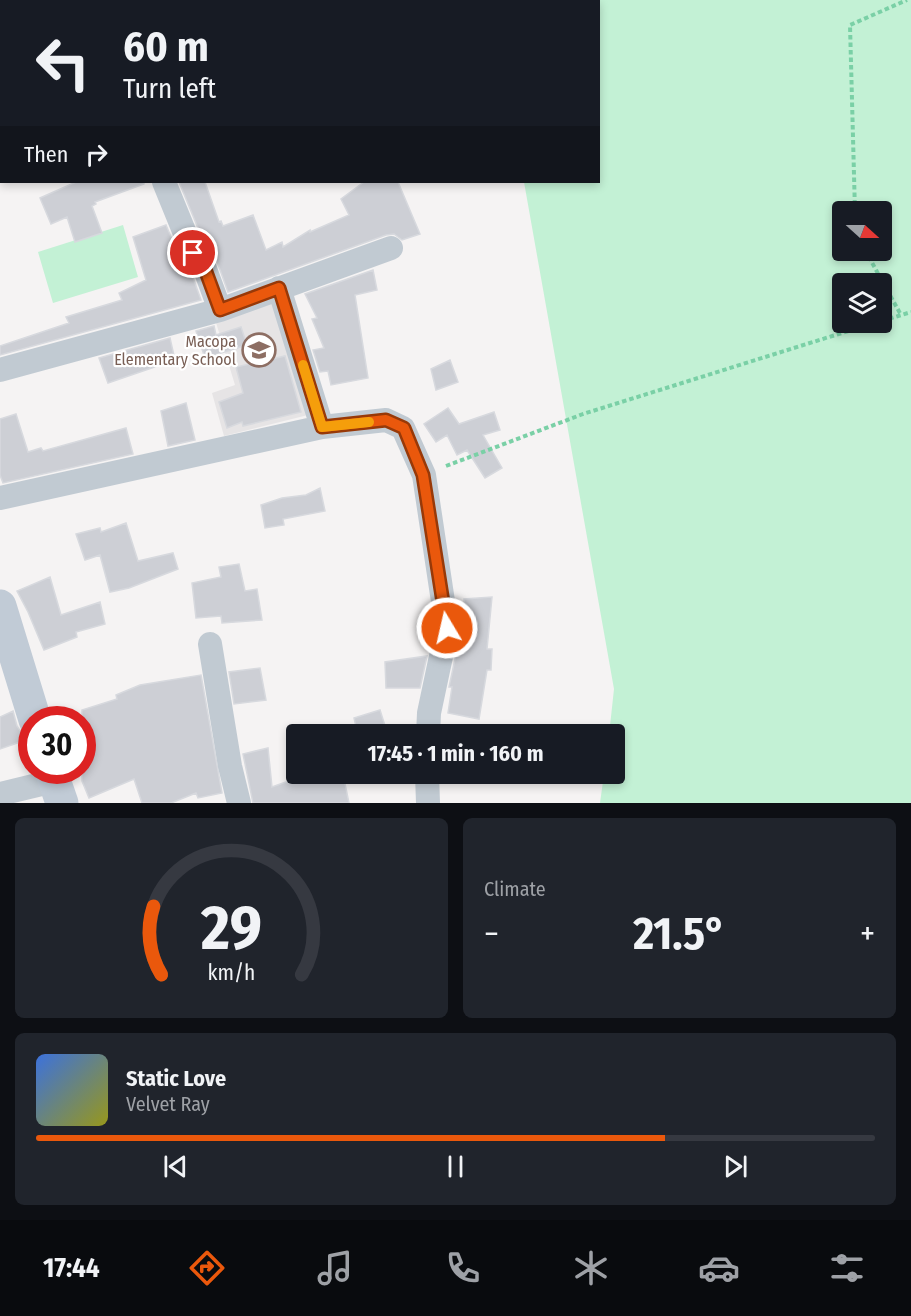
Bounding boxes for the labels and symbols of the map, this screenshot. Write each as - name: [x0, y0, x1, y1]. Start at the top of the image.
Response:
- north arrow: [832, 201, 892, 261]
- pin: [167, 227, 218, 278]
- place label: Macopa Elementary School: [114, 332, 236, 369]
- school or university icon: Macopa Elementary School: [241, 332, 277, 368]
- position arrow: [415, 596, 479, 660]
- speed limit sign: 30: [18, 706, 96, 784]

